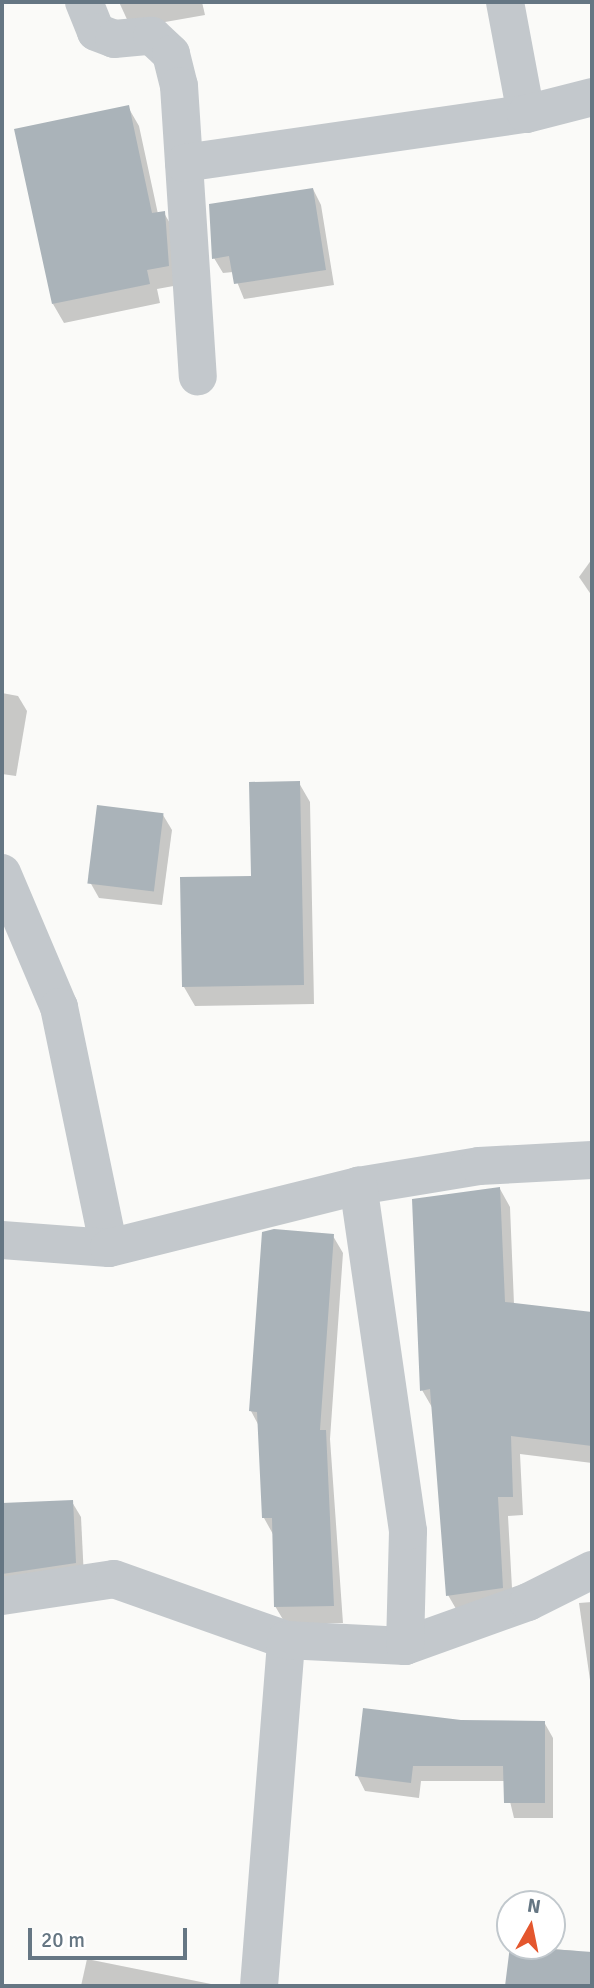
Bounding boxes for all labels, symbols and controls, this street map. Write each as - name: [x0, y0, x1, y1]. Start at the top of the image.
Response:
- north arrow: [496, 1890, 566, 1960]
- text: N: [526, 1893, 542, 1919]
- scale bar: [32, 1914, 191, 1958]
- text: 20 m: [41, 1927, 85, 1953]

